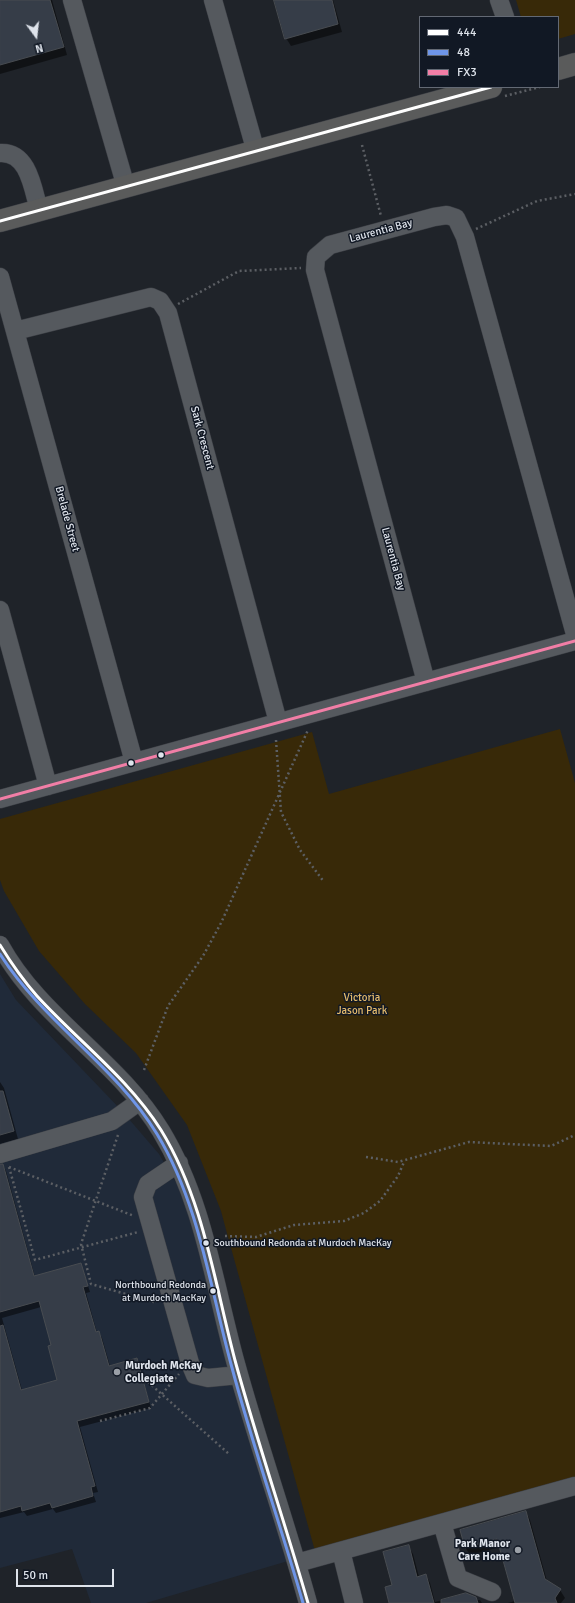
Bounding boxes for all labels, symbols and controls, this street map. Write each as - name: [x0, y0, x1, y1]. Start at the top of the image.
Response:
- north arrow: [16, 16, 56, 56]
- legend: [419, 16, 559, 88]
- text: 444: [457, 25, 476, 40]
- text: N: [34, 41, 45, 55]
- text: 48: [457, 45, 470, 60]
- text: FX3: [457, 65, 477, 80]
- street label: Laurentia Bay: [348, 216, 414, 246]
- street label: Sark Crescent: [187, 405, 217, 471]
- street label: Brelade Street: [52, 485, 82, 553]
- street label: Laurentia Bay: [378, 526, 408, 592]
- unlabelled marker: [156, 750, 166, 760]
- unlabelled marker: [126, 758, 136, 768]
- park label: Victoria Jason Park: [337, 991, 387, 1017]
- place label: Southbound Redonda at Murdoch MacKay: [214, 1237, 392, 1249]
- marker: Southbound Redonda at Murdoch MacKay: [201, 1238, 211, 1248]
- place label: Northbound Redonda at Murdoch MacKay: [115, 1279, 206, 1302]
- marker: Northbound Redonda at Murdoch MacKay: [208, 1286, 218, 1296]
- place label: Murdoch McKay Collegiate: [125, 1359, 202, 1385]
- marker: Murdoch McKay Collegiate: [112, 1367, 122, 1377]
- place label: Park Manor Care Home: [455, 1537, 510, 1563]
- marker: Park Manor Care Home: [513, 1545, 523, 1555]
- scale bar: [18, 1561, 116, 1587]
- text: 50 m: [23, 1568, 48, 1583]

